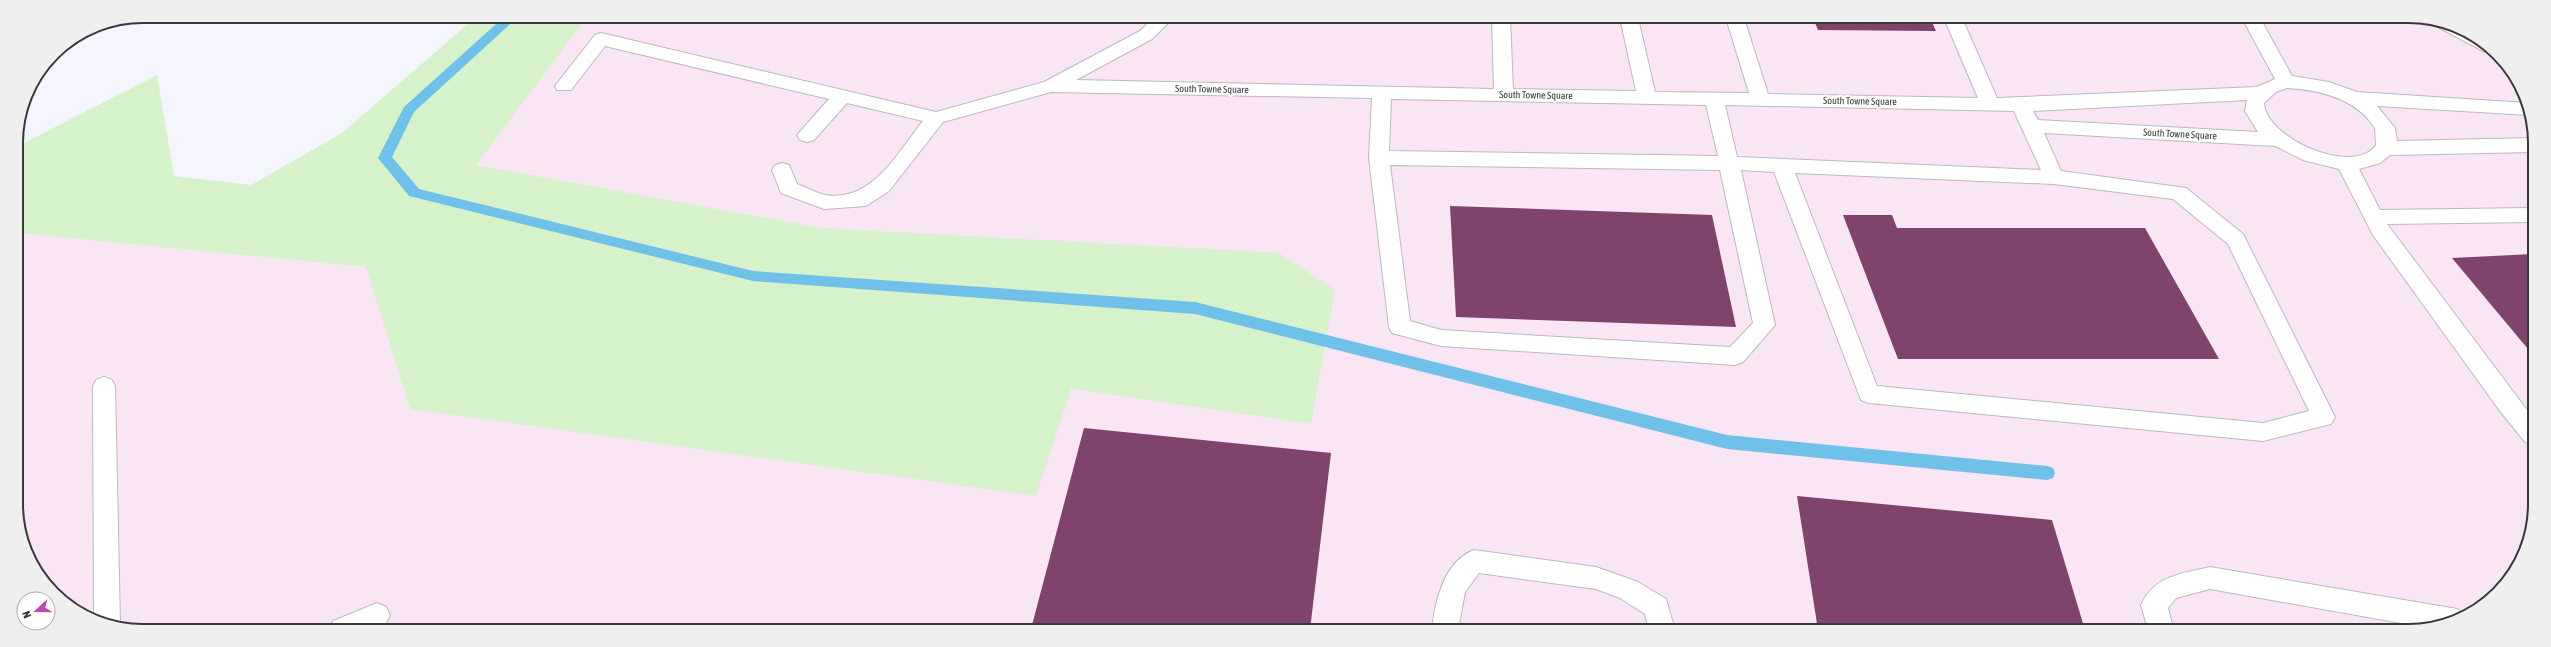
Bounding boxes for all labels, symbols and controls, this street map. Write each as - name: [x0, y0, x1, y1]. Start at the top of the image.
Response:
- street label: South Towne Square: [1175, 83, 1249, 95]
- street label: South Towne Square: [1499, 89, 1573, 101]
- street label: South Towne Square: [1823, 95, 1897, 107]
- street label: South Towne Square: [2143, 127, 2218, 141]
- north arrow: [16, 591, 56, 631]
- text: N: [20, 609, 33, 620]

